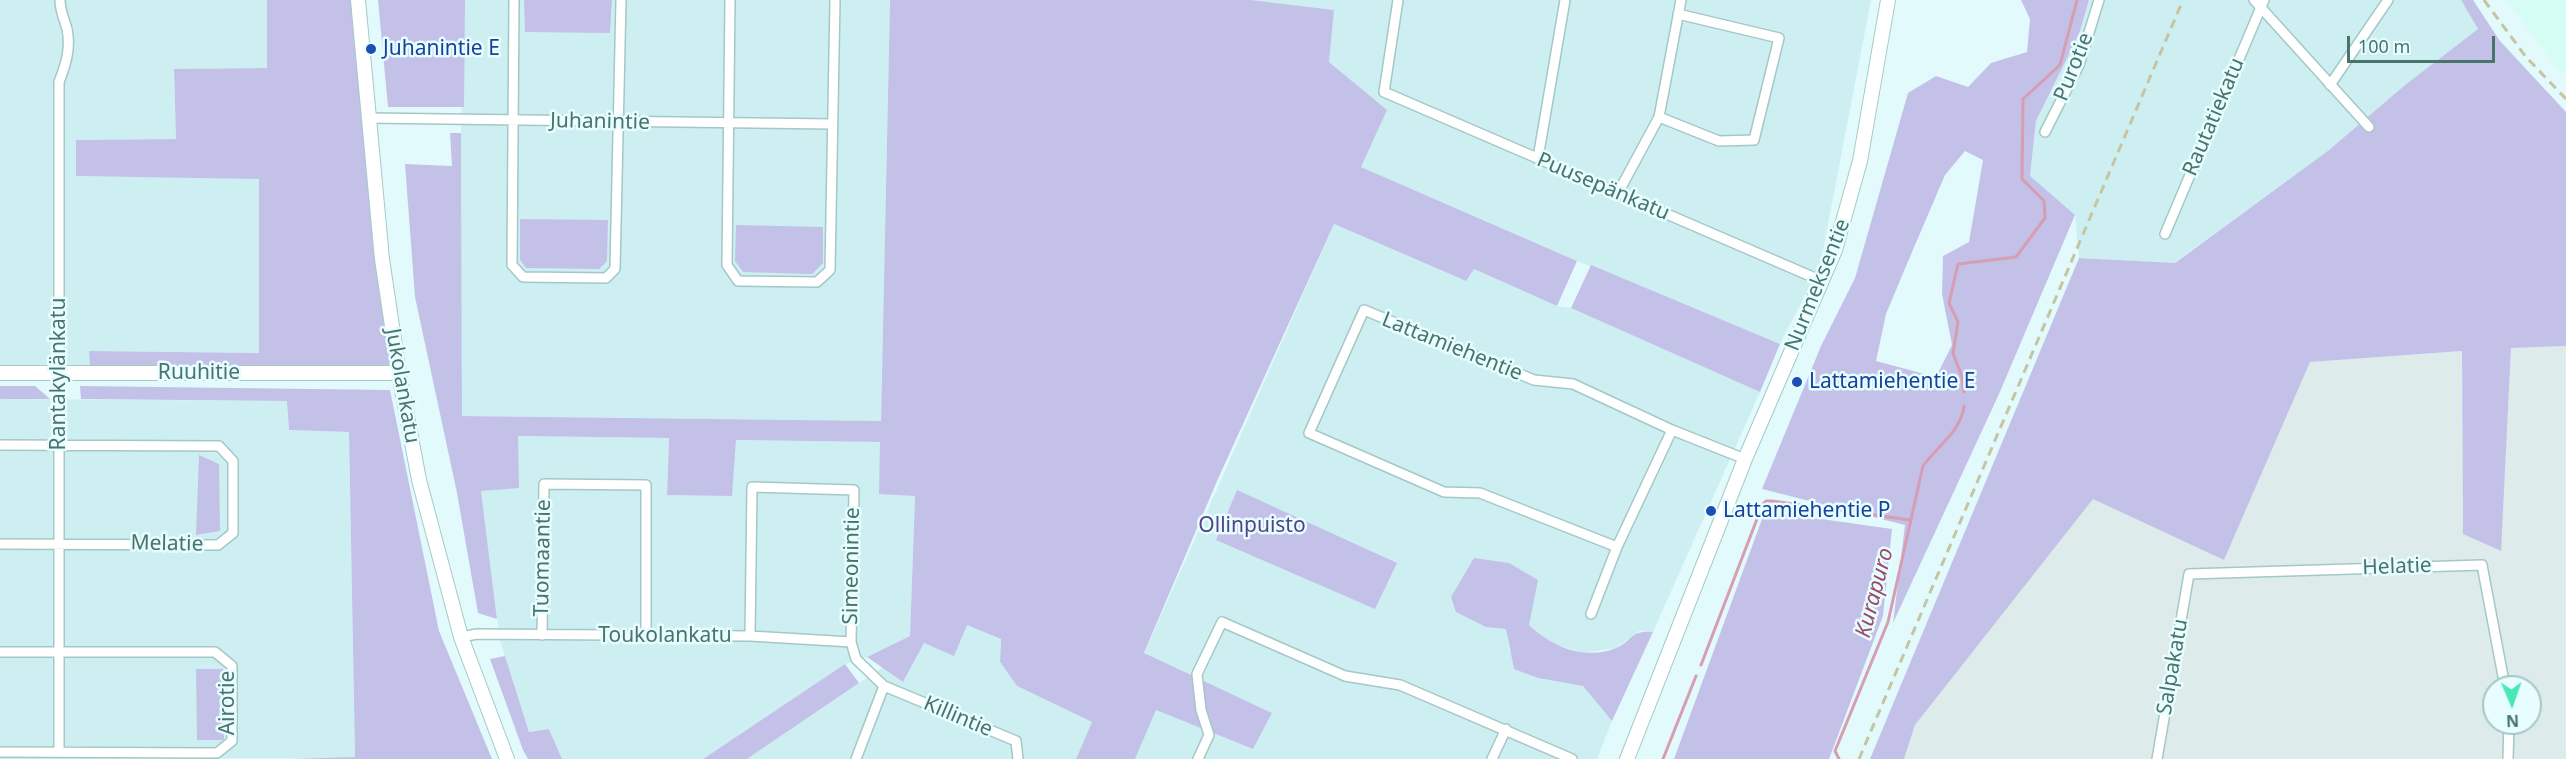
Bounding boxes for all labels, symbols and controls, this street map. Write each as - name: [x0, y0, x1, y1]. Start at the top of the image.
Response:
- scale bar: [2350, 24, 2498, 62]
- street label: Purotie: [2049, 29, 2099, 105]
- text: 100 m: [2358, 34, 2410, 58]
- place label: Juhanintie E: [383, 36, 500, 62]
- marker: Juhanintie E: [364, 42, 378, 56]
- street label: Rautatiekatu: [2178, 54, 2250, 180]
- street label: Juhanintie: [550, 109, 650, 135]
- street label: Puusepänkatu: [1533, 148, 1673, 226]
- street label: Nurmeksentie: [1780, 215, 1856, 355]
- street label: Rantakylänkatu: [46, 298, 72, 450]
- street label: Lattamiehentie: [1378, 307, 1526, 387]
- street label: Jukolankatu: [379, 327, 425, 445]
- street label: Ruuhitie: [158, 360, 240, 386]
- place label: Lattamiehentie E: [1809, 369, 1975, 395]
- marker: Lattamiehentie E: [1790, 375, 1804, 389]
- place label: Lattamiehentie P: [1723, 498, 1890, 524]
- street label: Tuomaantie: [529, 499, 557, 617]
- marker: Lattamiehentie P: [1704, 504, 1718, 518]
- street label: Simeonintie: [838, 507, 866, 625]
- park label: Ollinpuisto: [1198, 513, 1306, 539]
- street label: Melatie: [130, 531, 204, 557]
- water label: Kurapuro: [1850, 545, 1900, 641]
- street label: Helatie: [2362, 553, 2432, 581]
- street label: Salpakatu: [2152, 617, 2194, 717]
- street label: Toukolankatu: [598, 623, 732, 649]
- street label: Airotie: [215, 671, 241, 735]
- north arrow: [2482, 675, 2542, 735]
- street label: Killintie: [920, 691, 996, 743]
- text: N: [2506, 710, 2519, 732]

